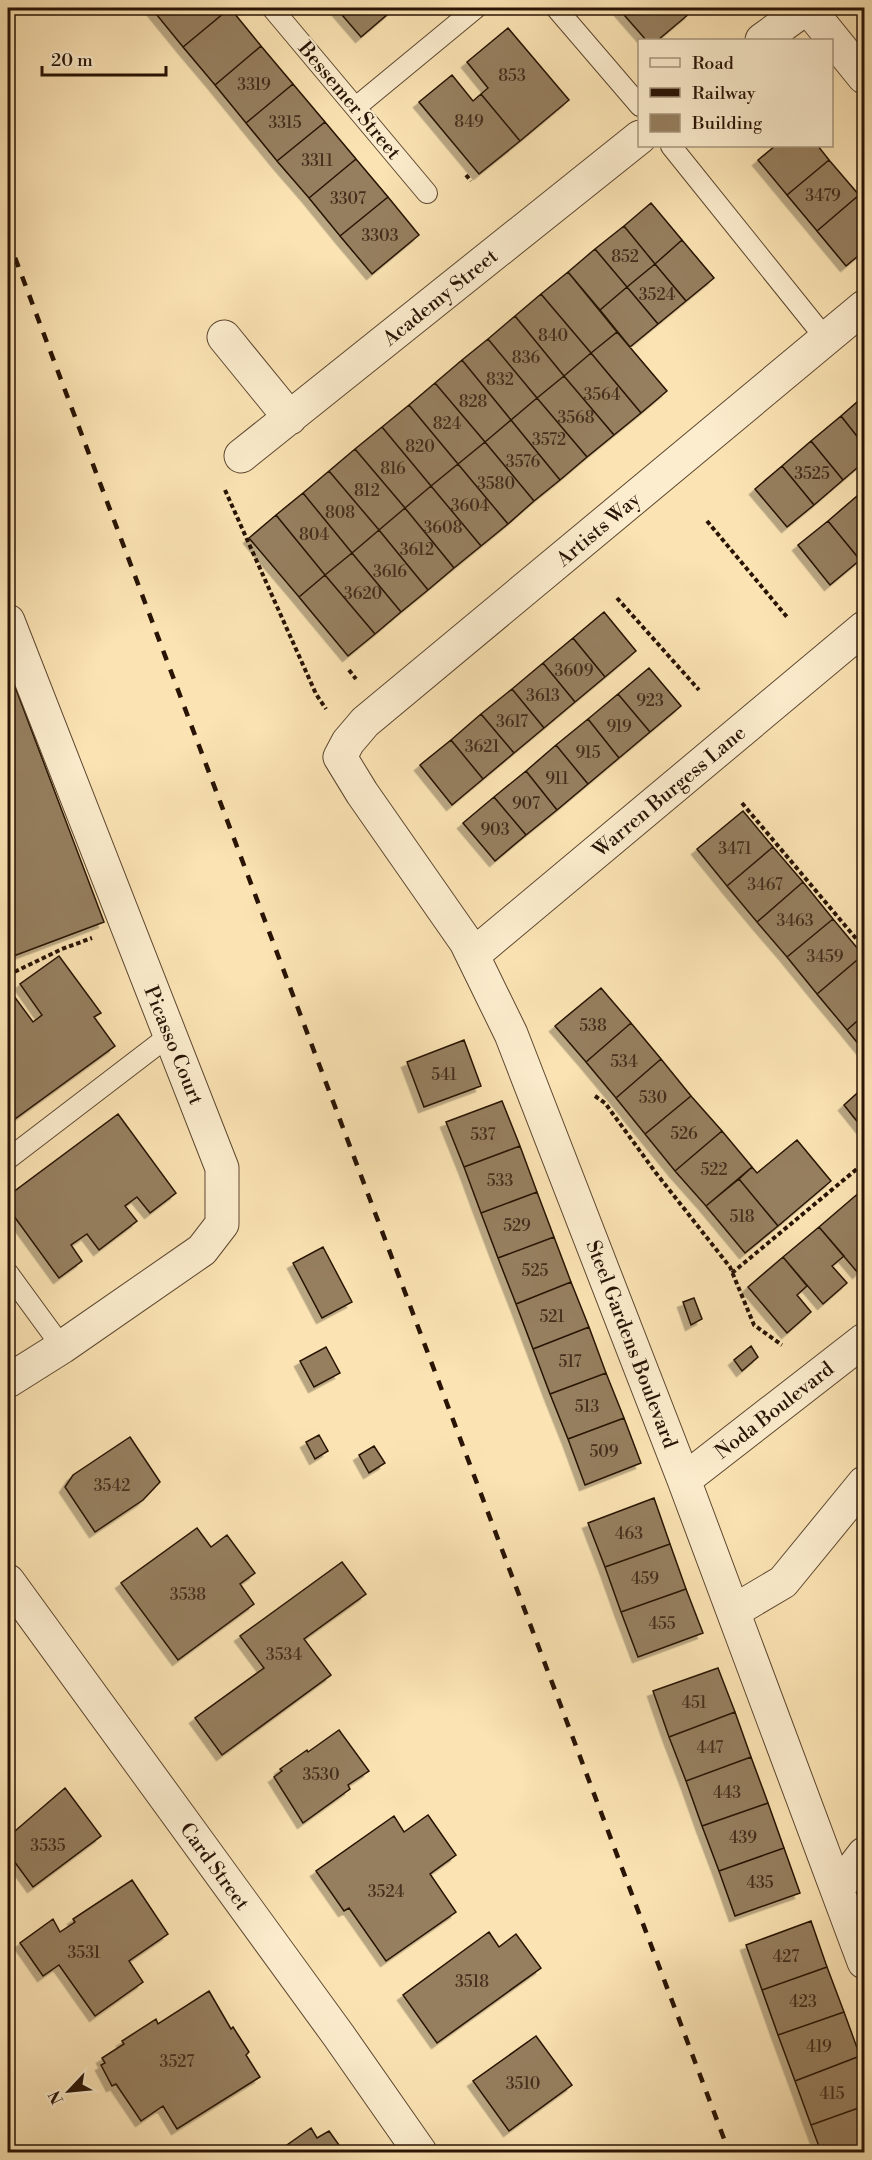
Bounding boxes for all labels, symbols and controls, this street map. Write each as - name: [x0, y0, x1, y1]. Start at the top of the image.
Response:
- street label: Bessemer Street: [292, 36, 406, 165]
- scale bar: [42, 39, 166, 77]
- legend: [638, 39, 833, 147]
- text: 20 m: [51, 49, 93, 72]
- text: Road: [692, 52, 735, 75]
- house number: 853: [498, 66, 526, 86]
- house number: 3319: [237, 75, 271, 95]
- text: Railway: [692, 82, 756, 105]
- house number: 849: [454, 112, 484, 132]
- text: Building: [691, 112, 763, 135]
- house number: 3315: [269, 113, 302, 133]
- house number: 3311: [301, 151, 333, 171]
- house number: 3479: [805, 186, 841, 206]
- house number: 3307: [330, 189, 366, 209]
- house number: 3303: [361, 226, 399, 246]
- street label: Academy Street: [378, 244, 503, 353]
- house number: 852: [611, 247, 639, 267]
- house number: 3524: [639, 285, 676, 305]
- house number: 840: [538, 326, 568, 346]
- house number: 836: [512, 348, 540, 368]
- house number: 832: [486, 370, 514, 390]
- house number: 3564: [583, 385, 621, 405]
- house number: 828: [459, 392, 488, 412]
- house number: 3568: [557, 408, 595, 428]
- house number: 824: [433, 414, 462, 434]
- house number: 3572: [532, 430, 566, 450]
- house number: 820: [405, 437, 435, 457]
- house number: 3576: [506, 452, 540, 472]
- house number: 816: [380, 459, 406, 479]
- house number: 3525: [794, 464, 830, 484]
- house number: 3580: [477, 474, 515, 494]
- house number: 812: [354, 481, 380, 501]
- street label: Artists Way: [551, 488, 646, 573]
- house number: 3604: [451, 496, 490, 516]
- house number: 808: [325, 503, 355, 523]
- house number: 3608: [424, 518, 463, 538]
- house number: 804: [299, 525, 329, 545]
- house number: 3612: [400, 540, 434, 560]
- house number: 3616: [373, 562, 407, 582]
- house number: 3620: [344, 584, 382, 604]
- house number: 3609: [555, 661, 594, 681]
- house number: 3613: [526, 686, 560, 706]
- house number: 923: [636, 691, 664, 711]
- house number: 3617: [496, 712, 528, 732]
- house number: 919: [606, 717, 632, 737]
- street label: Warren Burgess Lane: [588, 721, 751, 864]
- house number: 3621: [465, 737, 499, 757]
- house number: 915: [576, 743, 601, 763]
- house number: 911: [545, 769, 569, 789]
- house number: 907: [512, 794, 540, 814]
- house number: 903: [480, 820, 510, 840]
- house number: 3471: [718, 839, 752, 859]
- house number: 3467: [747, 875, 783, 895]
- house number: 3463: [776, 911, 814, 931]
- house number: 3459: [806, 947, 844, 967]
- street label: Picasso Court: [137, 982, 208, 1109]
- house number: 538: [579, 1016, 607, 1036]
- house number: 534: [610, 1052, 638, 1072]
- house number: 541: [431, 1065, 457, 1085]
- house number: 530: [639, 1088, 667, 1108]
- house number: 526: [670, 1124, 698, 1144]
- house number: 537: [470, 1125, 496, 1145]
- house number: 522: [700, 1160, 728, 1180]
- house number: 533: [487, 1171, 513, 1191]
- house number: 518: [729, 1207, 755, 1227]
- house number: 529: [503, 1216, 531, 1236]
- street label: Steel Gardens Boulevard: [579, 1237, 682, 1453]
- house number: 525: [522, 1261, 549, 1281]
- house number: 521: [539, 1307, 565, 1327]
- house number: 517: [559, 1352, 581, 1372]
- street label: Noda Boulevard: [711, 1357, 840, 1465]
- house number: 513: [575, 1397, 599, 1417]
- house number: 509: [589, 1442, 619, 1462]
- house number: 3542: [94, 1476, 130, 1496]
- house number: 463: [615, 1524, 643, 1544]
- house number: 459: [631, 1569, 659, 1589]
- house number: 3538: [170, 1585, 206, 1605]
- house number: 455: [648, 1614, 676, 1634]
- house number: 3534: [266, 1645, 303, 1665]
- house number: 451: [681, 1693, 707, 1713]
- house number: 447: [697, 1738, 723, 1758]
- house number: 3530: [302, 1765, 340, 1785]
- house number: 443: [713, 1783, 741, 1803]
- street label: Card Street: [174, 1818, 254, 1916]
- house number: 439: [729, 1828, 757, 1848]
- house number: 3535: [30, 1836, 66, 1856]
- house number: 435: [746, 1873, 774, 1893]
- house number: 3524: [368, 1882, 405, 1902]
- house number: 3531: [68, 1943, 101, 1963]
- house number: 427: [773, 1947, 799, 1967]
- house number: 3518: [455, 1972, 489, 1992]
- house number: 423: [789, 1992, 817, 2012]
- house number: 419: [806, 2037, 832, 2057]
- house number: 3527: [160, 2052, 194, 2072]
- north arrow: [39, 2061, 99, 2121]
- house number: 3510: [506, 2074, 540, 2094]
- house number: 415: [819, 2084, 845, 2104]
- text: N: [45, 2087, 68, 2107]

